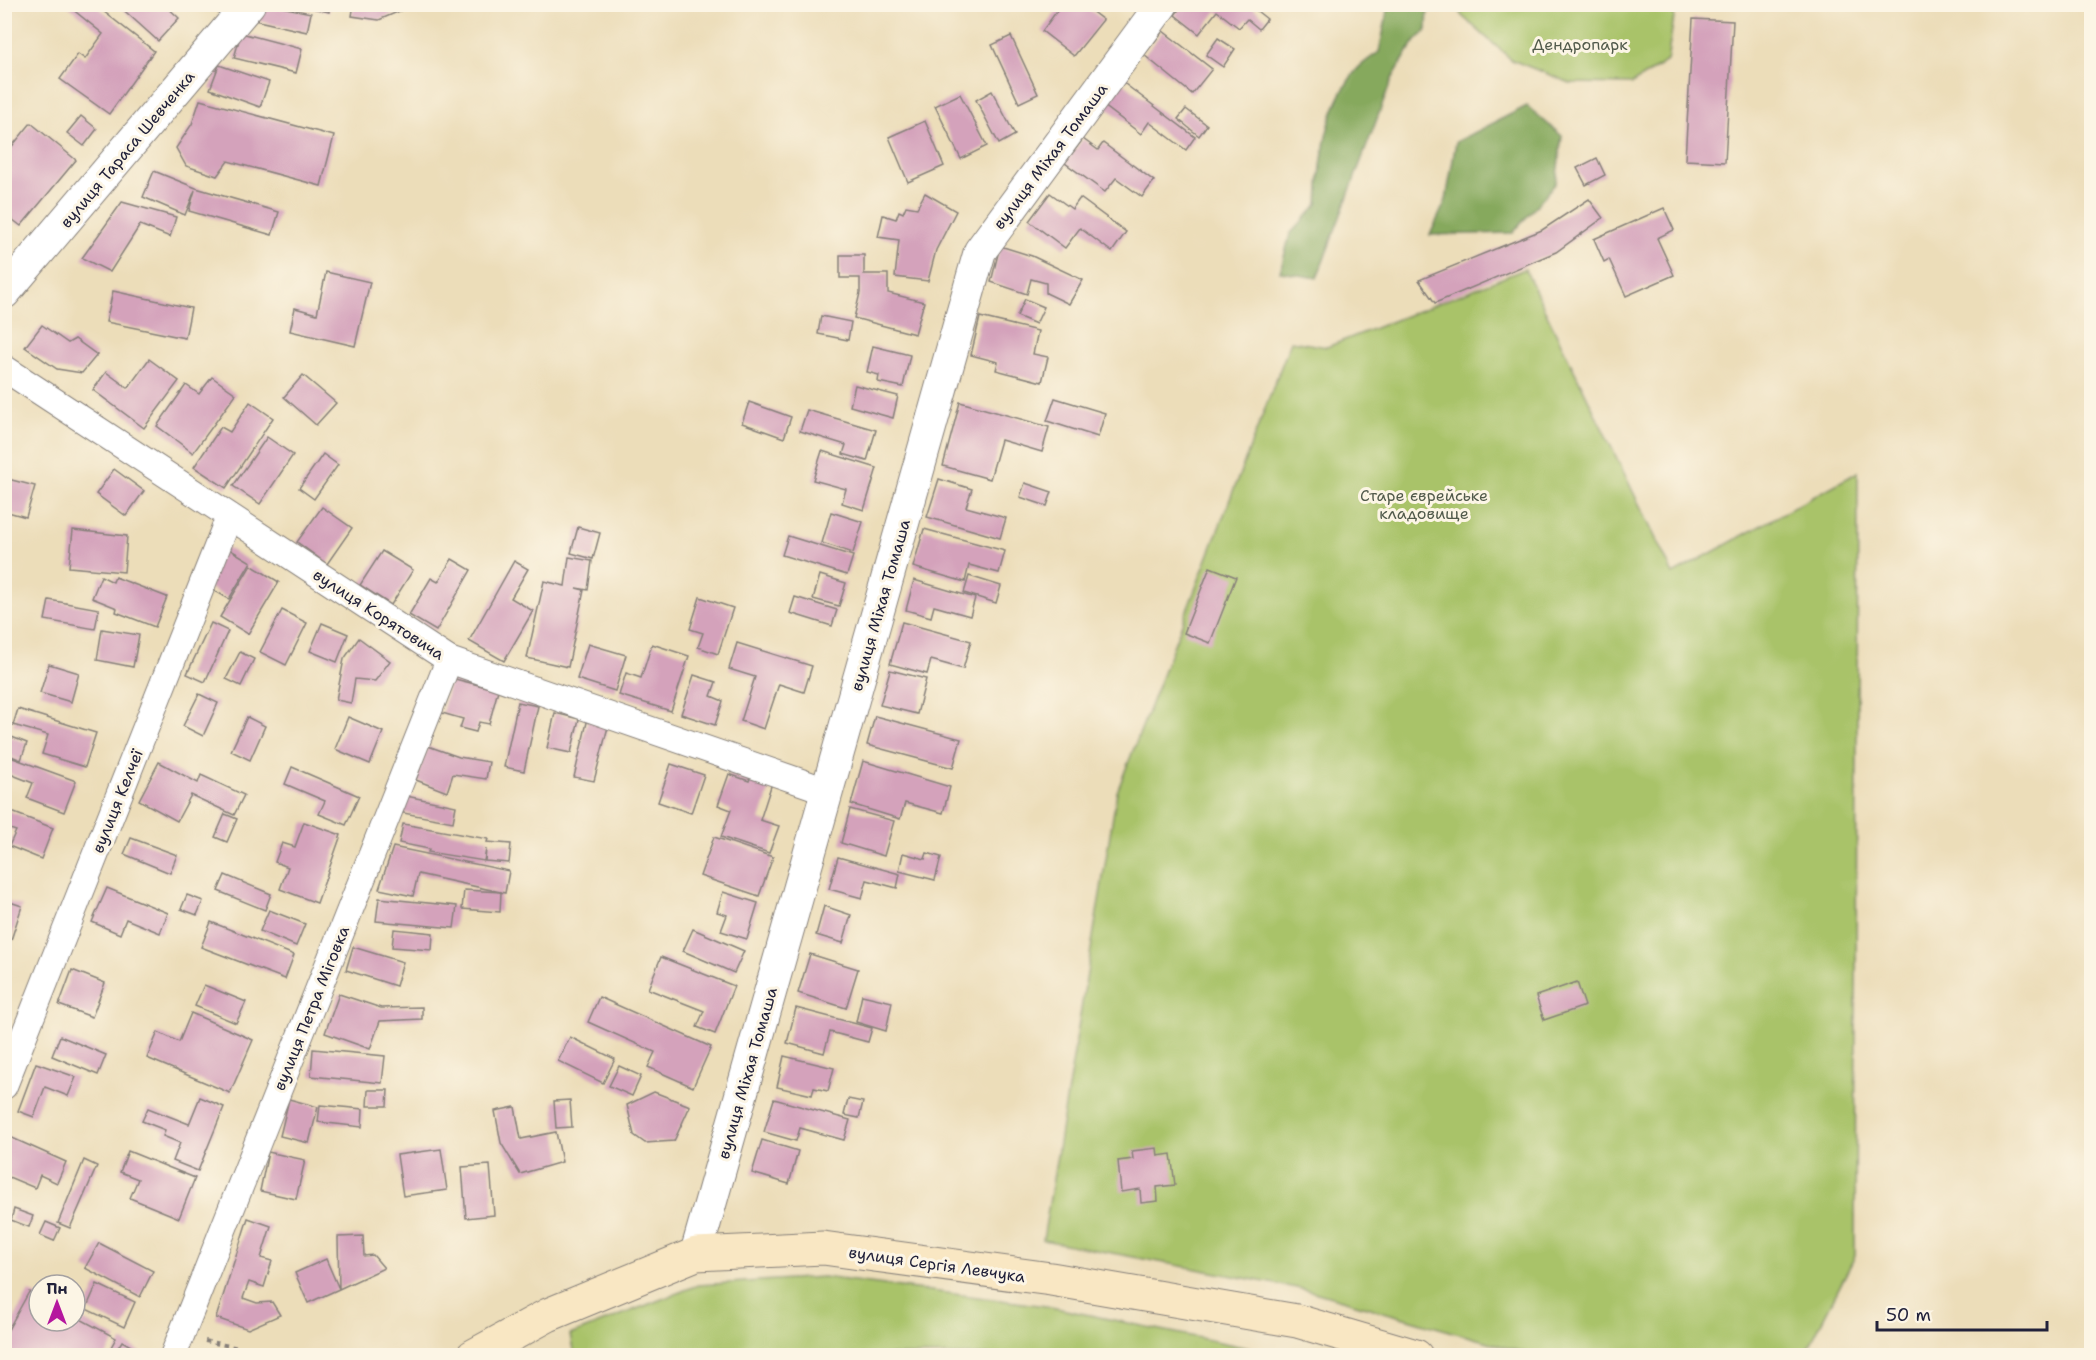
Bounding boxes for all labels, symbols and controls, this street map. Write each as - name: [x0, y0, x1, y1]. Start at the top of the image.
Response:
- park label: Дендропарк: [1532, 34, 1628, 55]
- street label: вулиця Тараса Шевченка: [55, 66, 199, 232]
- street label: вулиця Міхая Томаша: [989, 79, 1112, 234]
- park label: Старе єврейське кладовище: [1360, 485, 1488, 524]
- street label: вулиця Міхая Томаша: [846, 517, 915, 693]
- street label: вулиця Корятовича: [309, 564, 448, 665]
- street label: вулиця Келчеї: [87, 746, 148, 856]
- street label: вулиця Петра Міговка: [269, 923, 354, 1094]
- street label: вулиця Міхая Томаша: [713, 985, 782, 1161]
- street label: вулиця Сергія Левчука: [847, 1242, 1027, 1287]
- north arrow: [27, 1273, 87, 1333]
- text: Пн: [46, 1278, 68, 1299]
- scale bar: [1877, 1294, 2046, 1332]
- text: 50 m: [1886, 1303, 1931, 1327]

